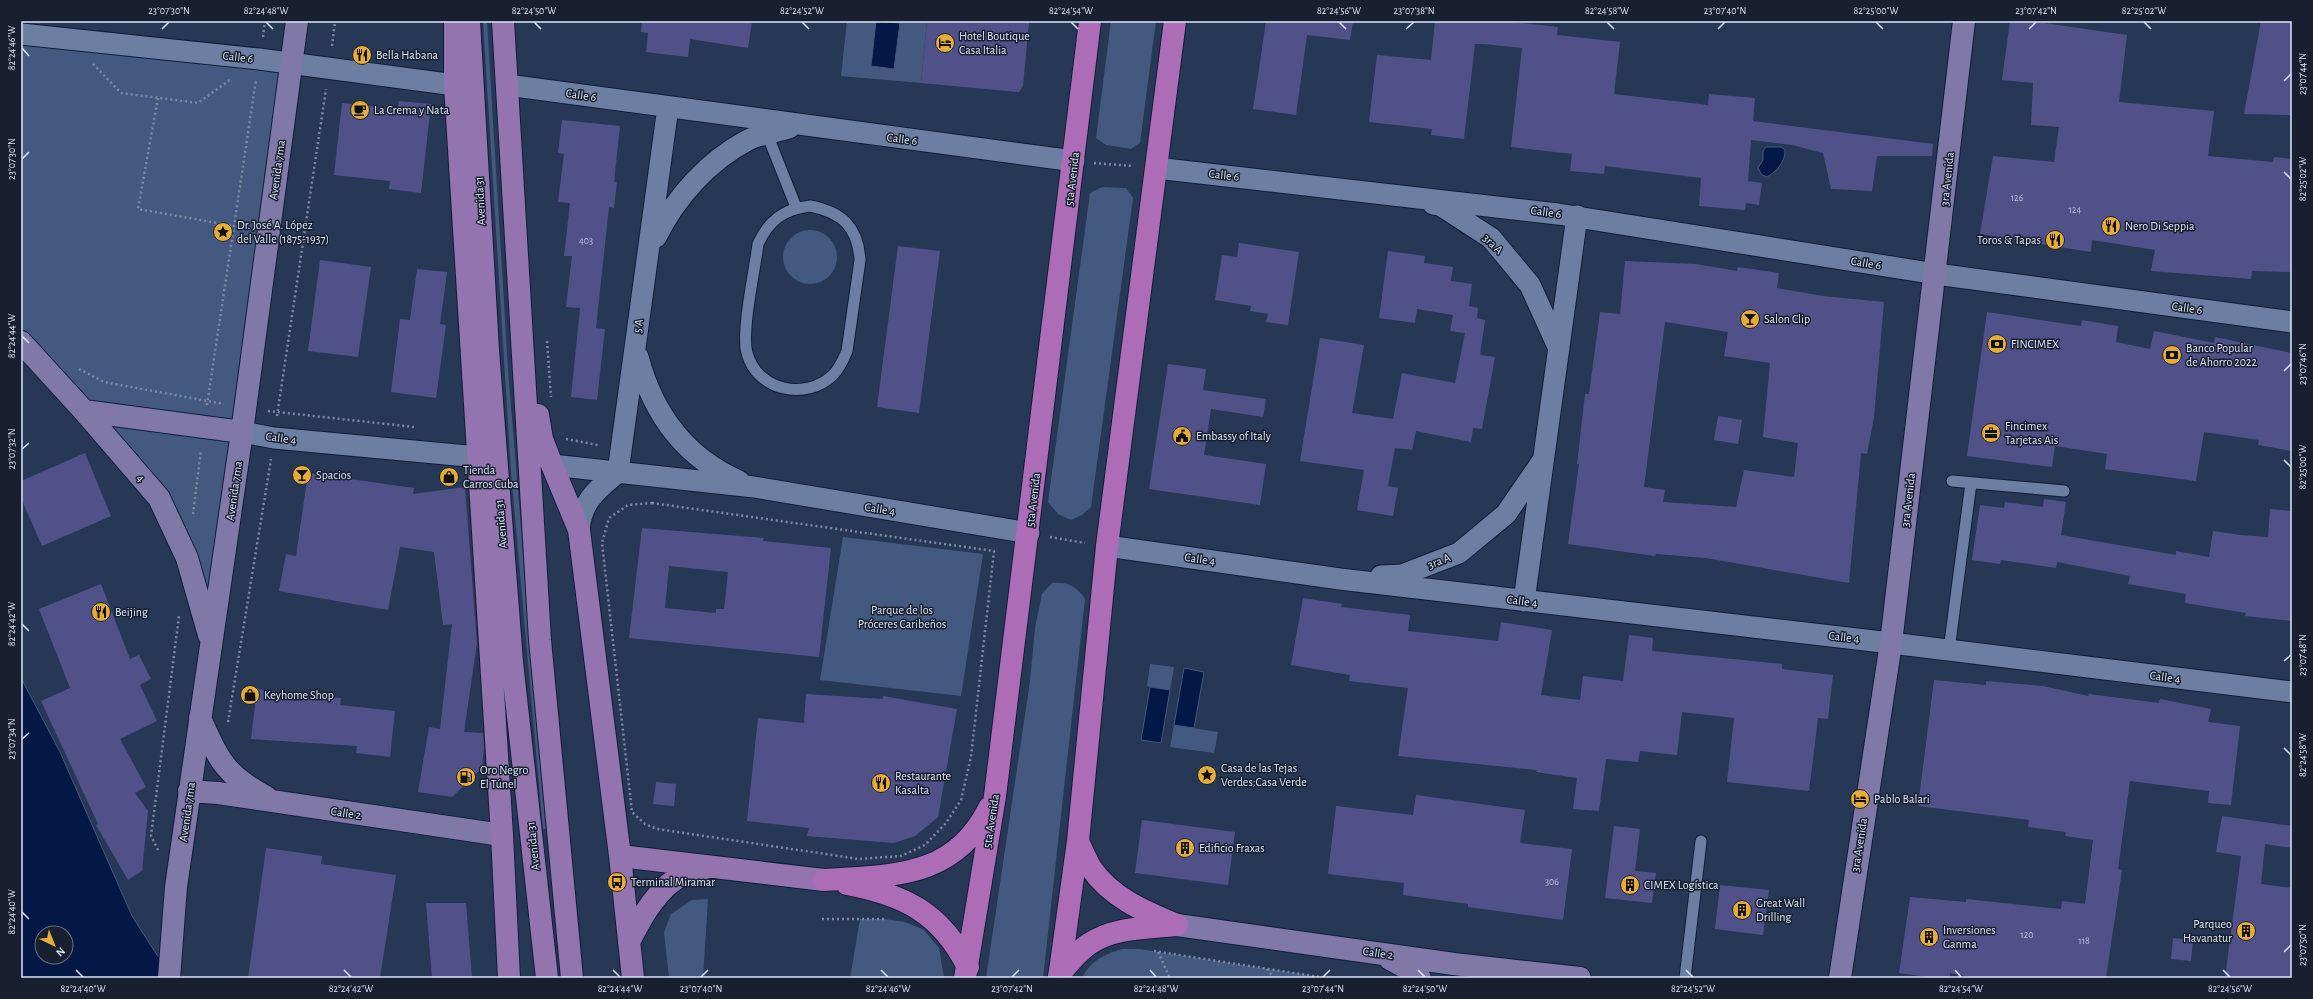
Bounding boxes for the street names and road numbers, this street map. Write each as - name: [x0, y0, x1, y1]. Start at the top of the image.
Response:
- street label: Calle 6: [222, 49, 254, 65]
- street label: Calle 6: [565, 87, 597, 103]
- street label: Calle 6: [886, 131, 918, 147]
- street label: Avenida 7ma: [267, 139, 287, 201]
- street label: 5ta Avenida: [1063, 151, 1081, 207]
- street label: 3ra Avenida: [1938, 151, 1956, 207]
- street label: Calle 6: [1208, 167, 1240, 183]
- street label: Avenida 31: [473, 176, 487, 226]
- street label: Calle 6: [1530, 204, 1562, 220]
- street label: 3ra A: [1480, 232, 1506, 256]
- street label: Calle 6: [1850, 255, 1883, 271]
- street label: Calle 6: [2171, 300, 2203, 316]
- street label: 5 A: [631, 318, 645, 334]
- street label: Calle 4: [265, 430, 297, 446]
- street label: Avenida 7ma: [224, 460, 244, 522]
- street label: 4: [135, 472, 148, 484]
- street label: 5ta Avenida: [1024, 472, 1042, 528]
- street label: 3ra Avenida: [1899, 472, 1917, 528]
- street label: Avenida 31: [493, 499, 509, 549]
- street label: Calle 4: [864, 501, 896, 517]
- street label: Calle 4: [1184, 551, 1216, 567]
- street label: 3ra A: [1426, 551, 1452, 571]
- street label: Calle 4: [1506, 593, 1538, 609]
- street label: Calle 4: [1828, 629, 1860, 645]
- street label: Calle 4: [2149, 669, 2181, 685]
- street label: Avenida 7ma: [177, 781, 197, 843]
- street label: 5ta Avenida: [981, 793, 1001, 849]
- street label: Calle 2: [330, 805, 363, 821]
- street label: 3ra Avenida: [1849, 817, 1869, 873]
- street label: Avenida 31: [524, 821, 542, 871]
- street label: Calle 2: [1362, 945, 1395, 961]

